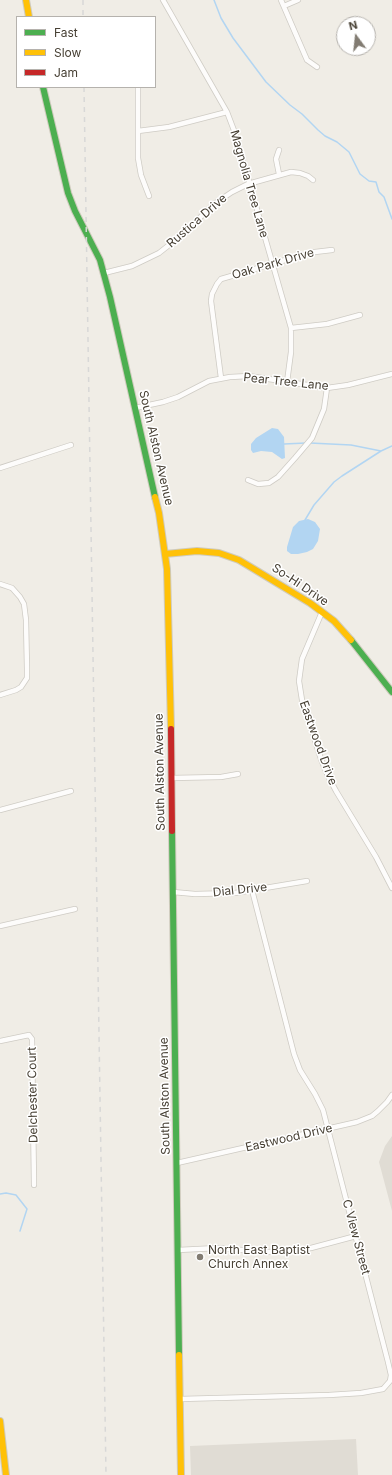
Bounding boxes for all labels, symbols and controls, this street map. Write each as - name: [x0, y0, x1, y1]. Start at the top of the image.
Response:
- legend: [16, 16, 156, 88]
- north arrow: [336, 16, 376, 56]
- text: N: [347, 18, 359, 33]
- text: Fast: [54, 25, 78, 40]
- text: Slow: [54, 45, 81, 60]
- text: Jam: [54, 65, 78, 80]
- street label: Magnolia Tree Lane: [227, 128, 271, 240]
- street label: Rustica Drive: [164, 191, 230, 251]
- street label: Oak Park Drive: [230, 245, 316, 283]
- street label: Pear Tree Lane: [243, 370, 329, 394]
- street label: South Alston Avenue: [136, 389, 176, 507]
- street label: So-Hi Drive: [269, 561, 331, 609]
- street label: Eastwood Drive: [296, 699, 340, 787]
- street label: South Alston Avenue: [152, 713, 168, 831]
- street label: Dial Drive: [212, 880, 268, 900]
- street label: South Alston Avenue: [157, 1037, 173, 1155]
- street label: Delchester Court: [25, 1047, 41, 1143]
- street label: Eastwood Drive: [244, 1121, 334, 1155]
- street label: C View Street: [339, 1198, 373, 1276]
- place label: North East Baptist Church Annex: [208, 1243, 310, 1271]
- marker: North East Baptist Church Annex: [195, 1252, 205, 1262]

